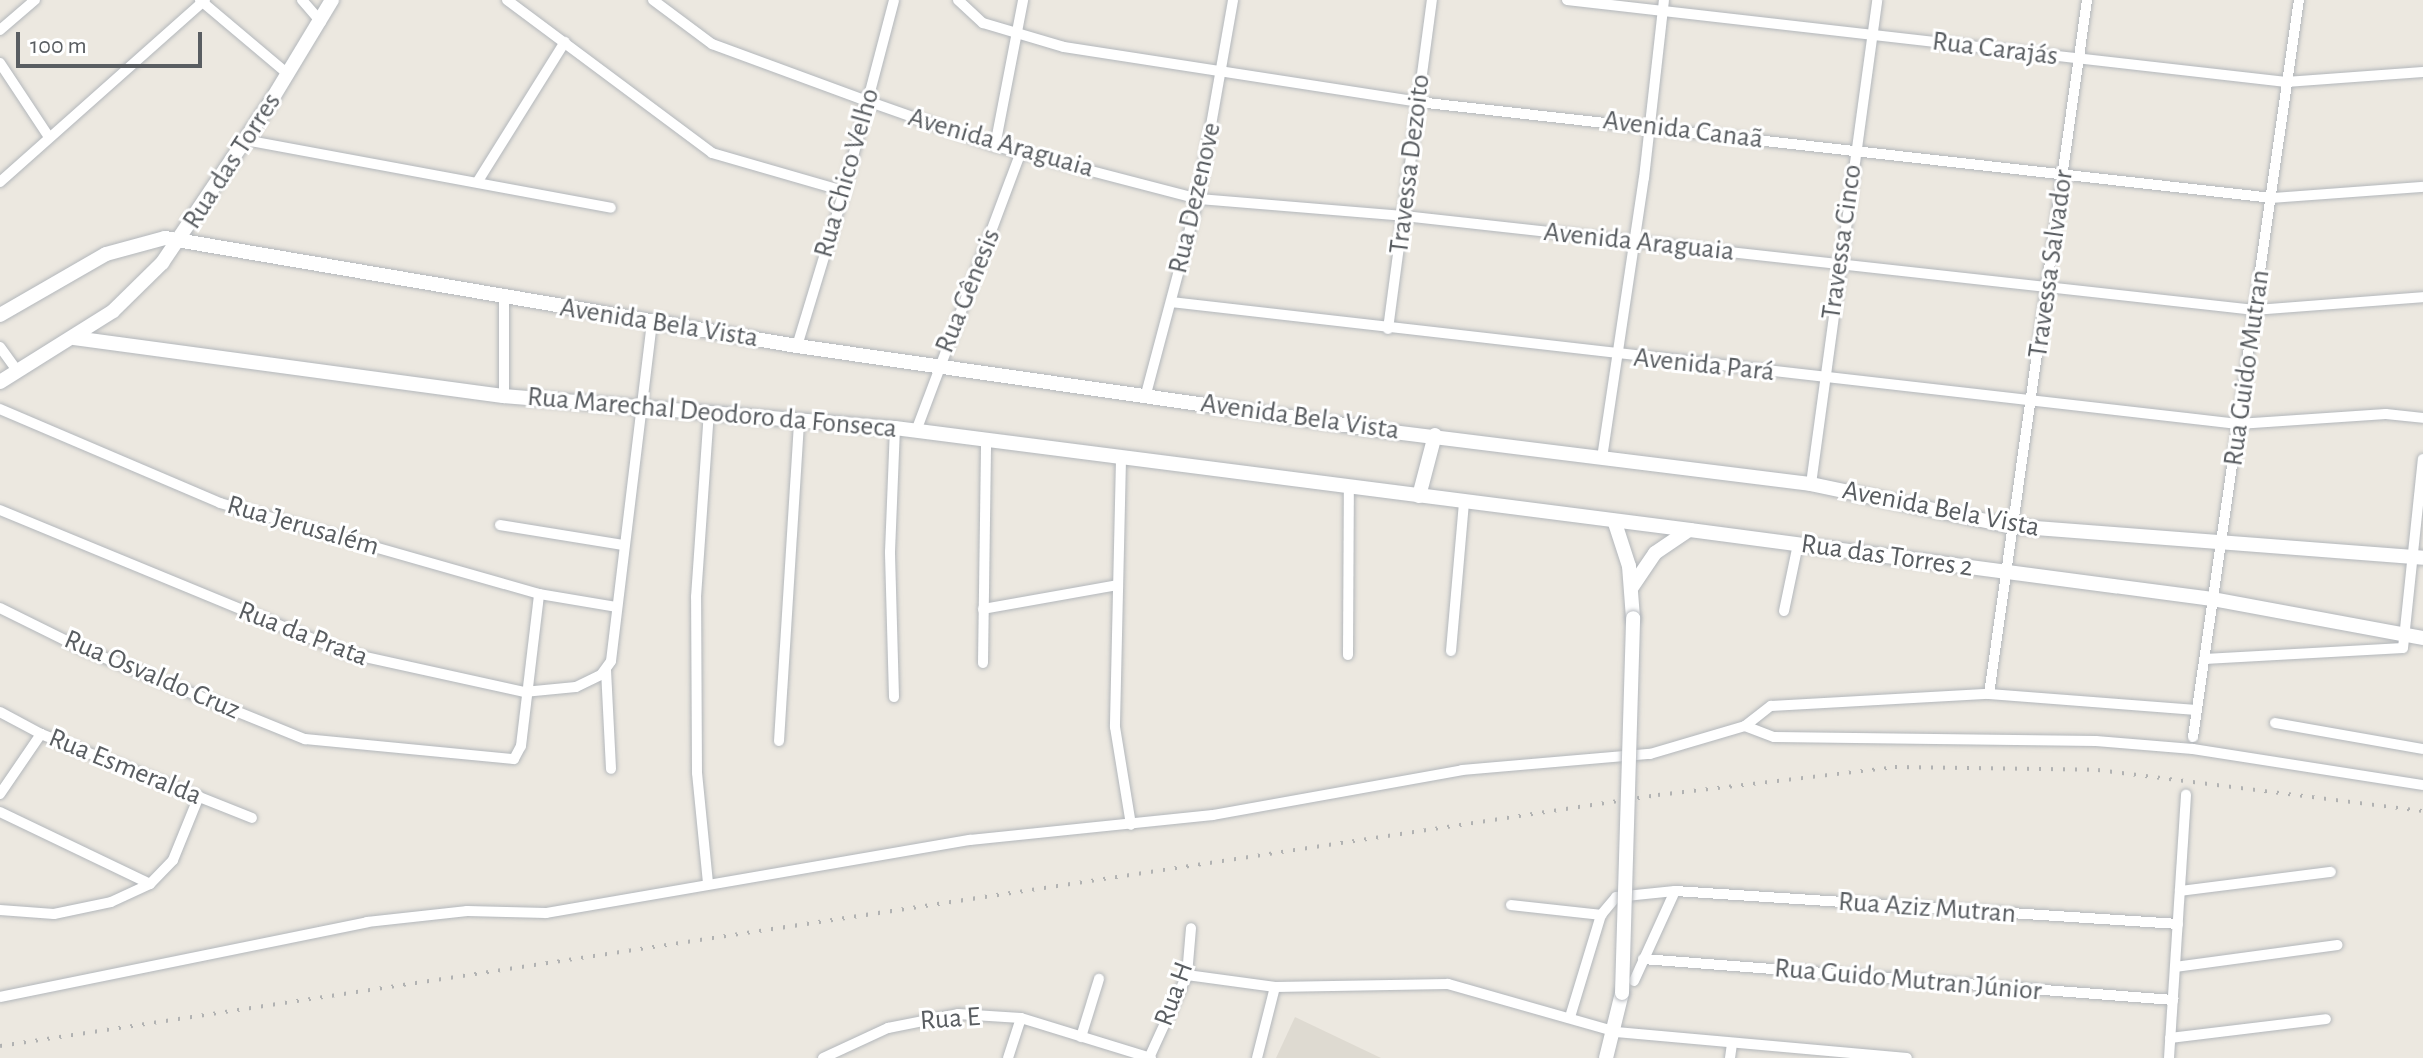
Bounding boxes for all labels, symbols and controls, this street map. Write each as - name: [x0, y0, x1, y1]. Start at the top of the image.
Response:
- scale bar: [20, 16, 206, 66]
- street label: Rua Carajás: [1930, 25, 2060, 73]
- text: 100 m: [30, 34, 87, 58]
- street label: Travessa Dezoito: [1382, 72, 1438, 256]
- street label: Rua Chico Velho: [807, 84, 887, 262]
- street label: Rua das Torres: [175, 86, 289, 236]
- street label: Avenida Araguaia: [904, 100, 1098, 186]
- street label: Avenida Canaã: [1601, 104, 1765, 156]
- street label: Rua Dezenove: [1161, 119, 1229, 277]
- street label: Travessa Cinco: [1814, 162, 1870, 322]
- street label: Travessa Salvador: [2021, 168, 2081, 360]
- street label: Avenida Araguaia: [1542, 215, 1736, 269]
- street label: Rua Gênesis: [928, 224, 1008, 358]
- street label: Rua Guido Mutran: [2217, 268, 2277, 468]
- street label: Avenida Bela Vista: [557, 291, 761, 355]
- street label: Avenida Pará: [1632, 341, 1776, 389]
- street label: Rua Marechal Deodoro da Fonseca: [526, 380, 898, 446]
- street label: Avenida Bela Vista: [1199, 386, 1401, 448]
- street label: Avenida Bela Vista: [1840, 473, 2042, 545]
- street label: Rua Jerusalém: [223, 488, 383, 564]
- street label: Rua das Torres 2: [1799, 527, 1975, 585]
- street label: Rua da Prata: [233, 594, 373, 674]
- street label: Rua Osvaldo Cruz: [59, 623, 245, 727]
- street label: Rua Esmeralda: [44, 721, 206, 813]
- street label: Rua Aziz Mutran: [1837, 885, 2017, 931]
- street label: Rua Guido Mutran Júnior: [1773, 952, 2043, 1008]
- street label: Rua H: [1147, 957, 1201, 1031]
- street label: Rua E: [919, 1000, 981, 1038]

